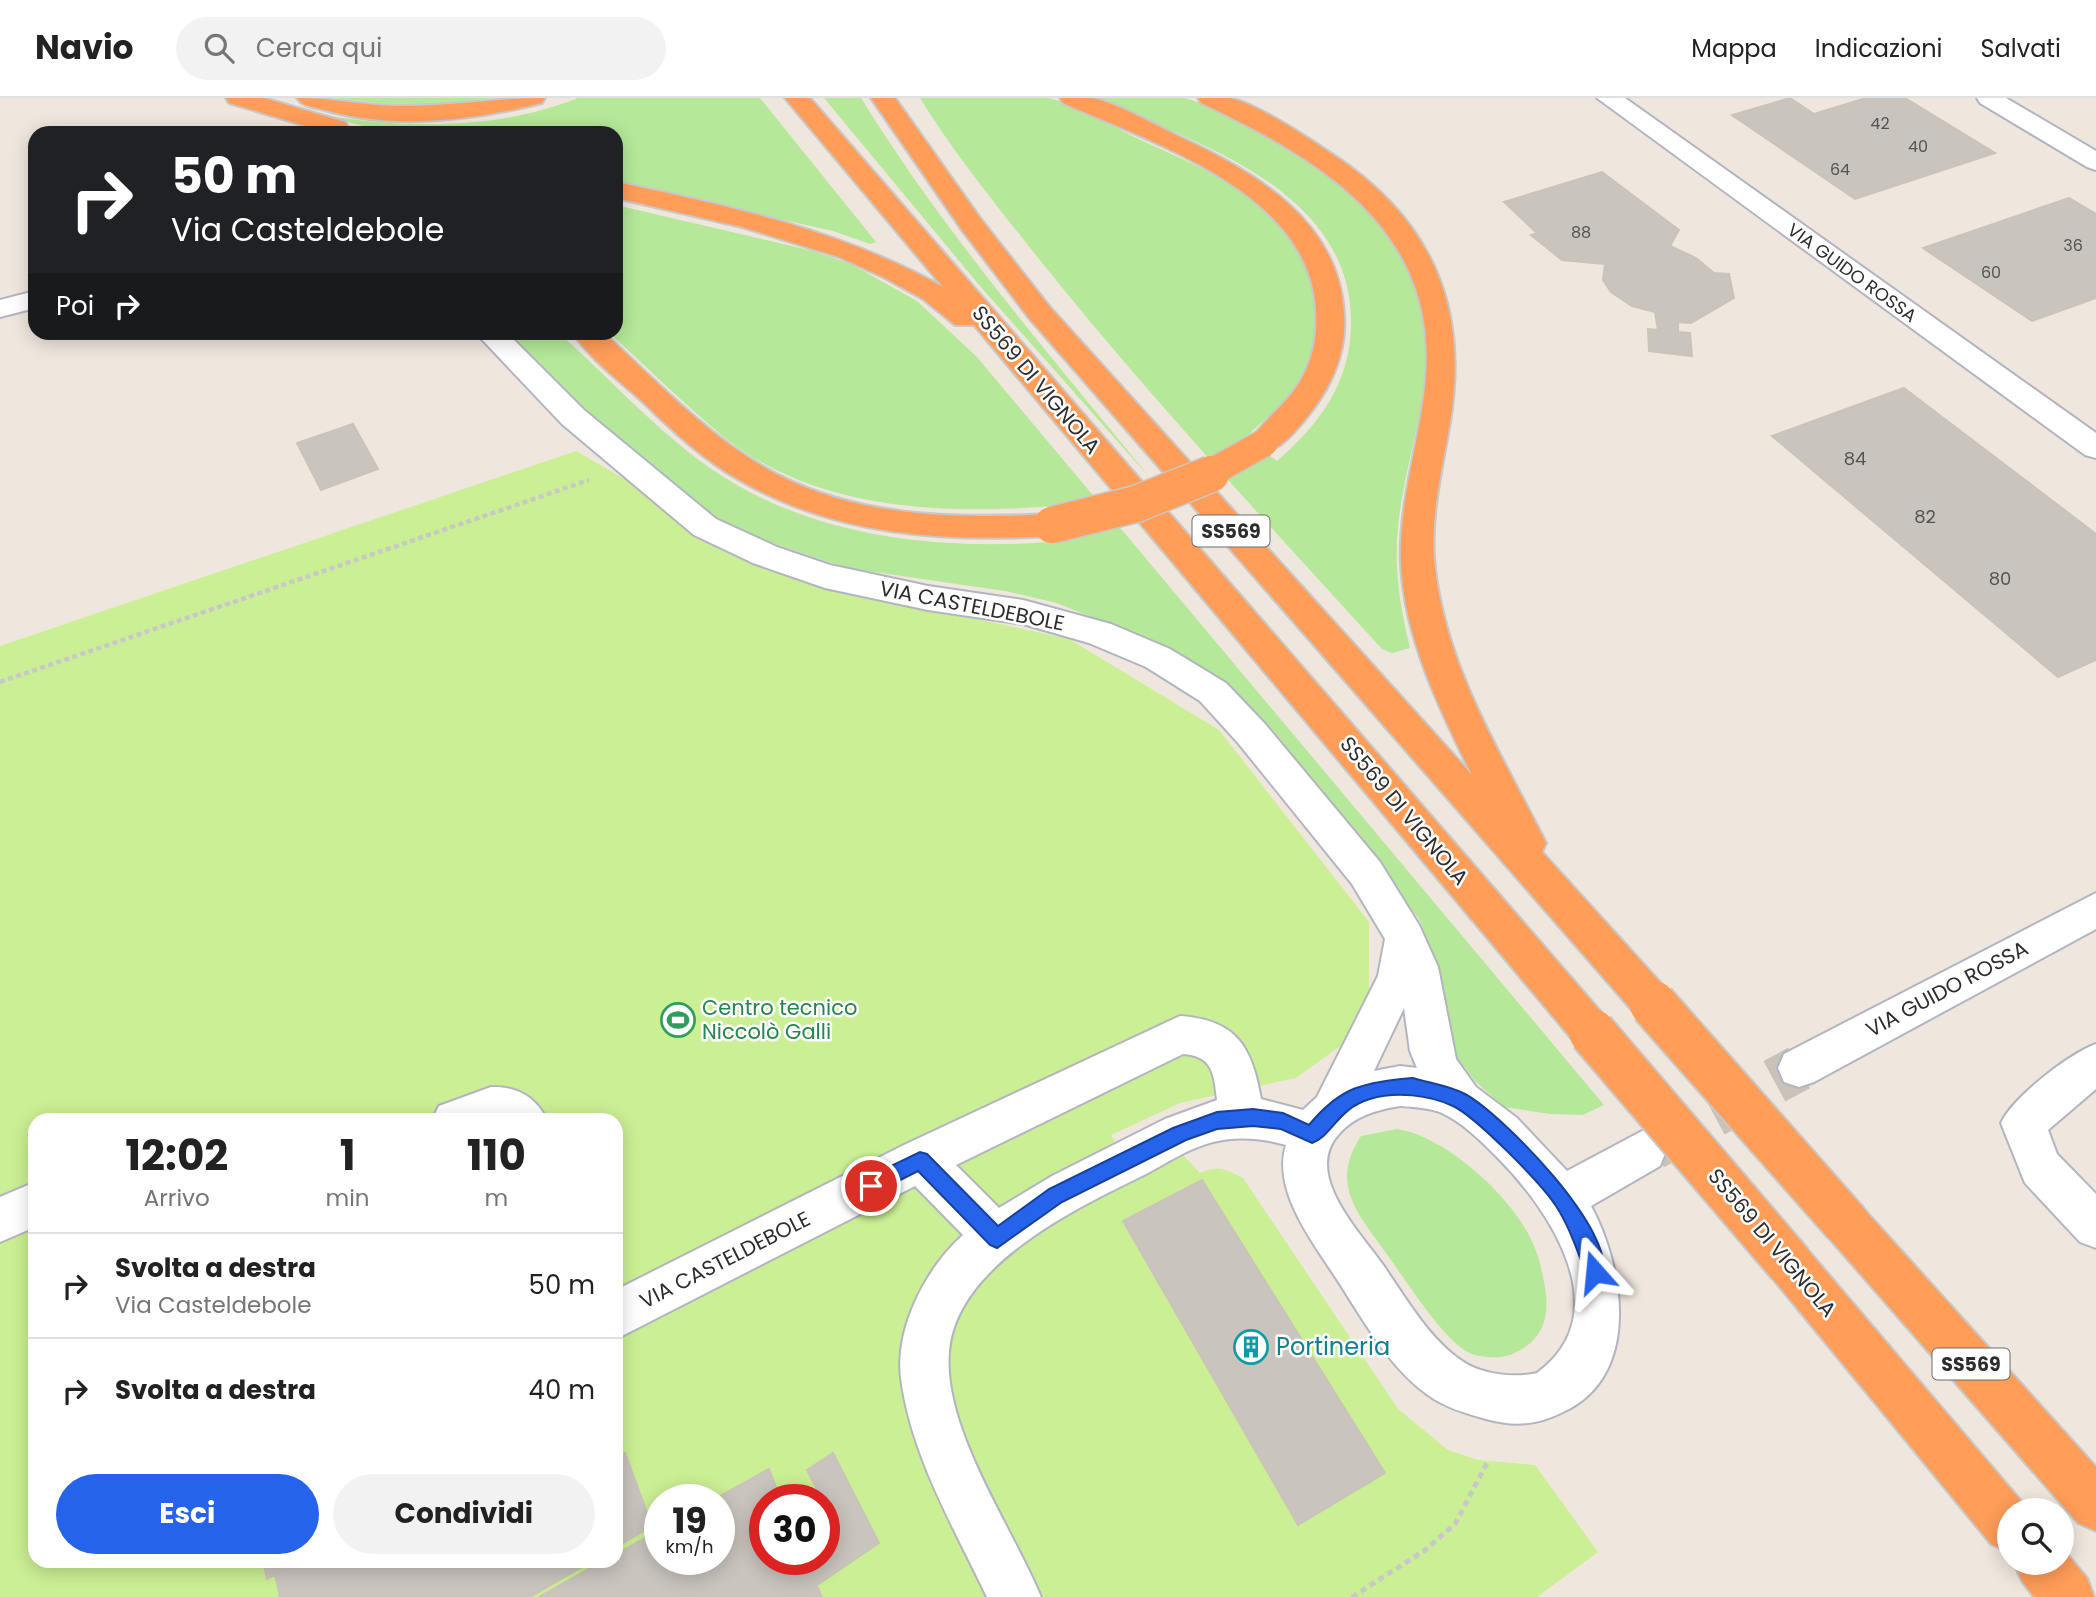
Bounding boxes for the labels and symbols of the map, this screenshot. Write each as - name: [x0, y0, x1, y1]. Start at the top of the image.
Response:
- house number: 42: [1870, 112, 1890, 135]
- house number: 40: [1908, 135, 1928, 158]
- house number: 64: [1830, 158, 1850, 181]
- street label: VIA GUIDO ROSSA: [1783, 217, 1922, 328]
- house number: 88: [1571, 221, 1591, 244]
- house number: 36: [2063, 234, 2083, 257]
- house number: 60: [1981, 261, 2001, 284]
- street label: SS569 DI VIGNOLA: [966, 299, 1107, 460]
- house number: 84: [1844, 446, 1866, 471]
- house number: 82: [1914, 504, 1936, 529]
- road number: SS569: [1192, 516, 1270, 546]
- house number: 80: [1989, 566, 2011, 591]
- street label: VIA CASTELDEBOLE: [877, 573, 1067, 638]
- street label: SS569 DI VIGNOLA: [1334, 730, 1475, 891]
- street label: VIA GUIDO ROSSA: [1861, 934, 2033, 1044]
- place label: Centro tecnico Niccolò Galli: [702, 993, 857, 1046]
- sports icon: Centro tecnico Niccolò Galli: [659, 1001, 697, 1039]
- pin: [841, 1156, 901, 1216]
- street label: SS569 DI VIGNOLA: [1702, 1162, 1843, 1323]
- street label: VIA CASTELDEBOLE: [634, 1204, 815, 1315]
- position arrow: [1558, 1235, 1632, 1309]
- building icon: Portineria: [1232, 1328, 1270, 1366]
- place label: Portineria: [1276, 1330, 1390, 1363]
- road number: SS569: [1932, 1348, 2010, 1380]
- speed limit sign: 30: [749, 1484, 840, 1575]

